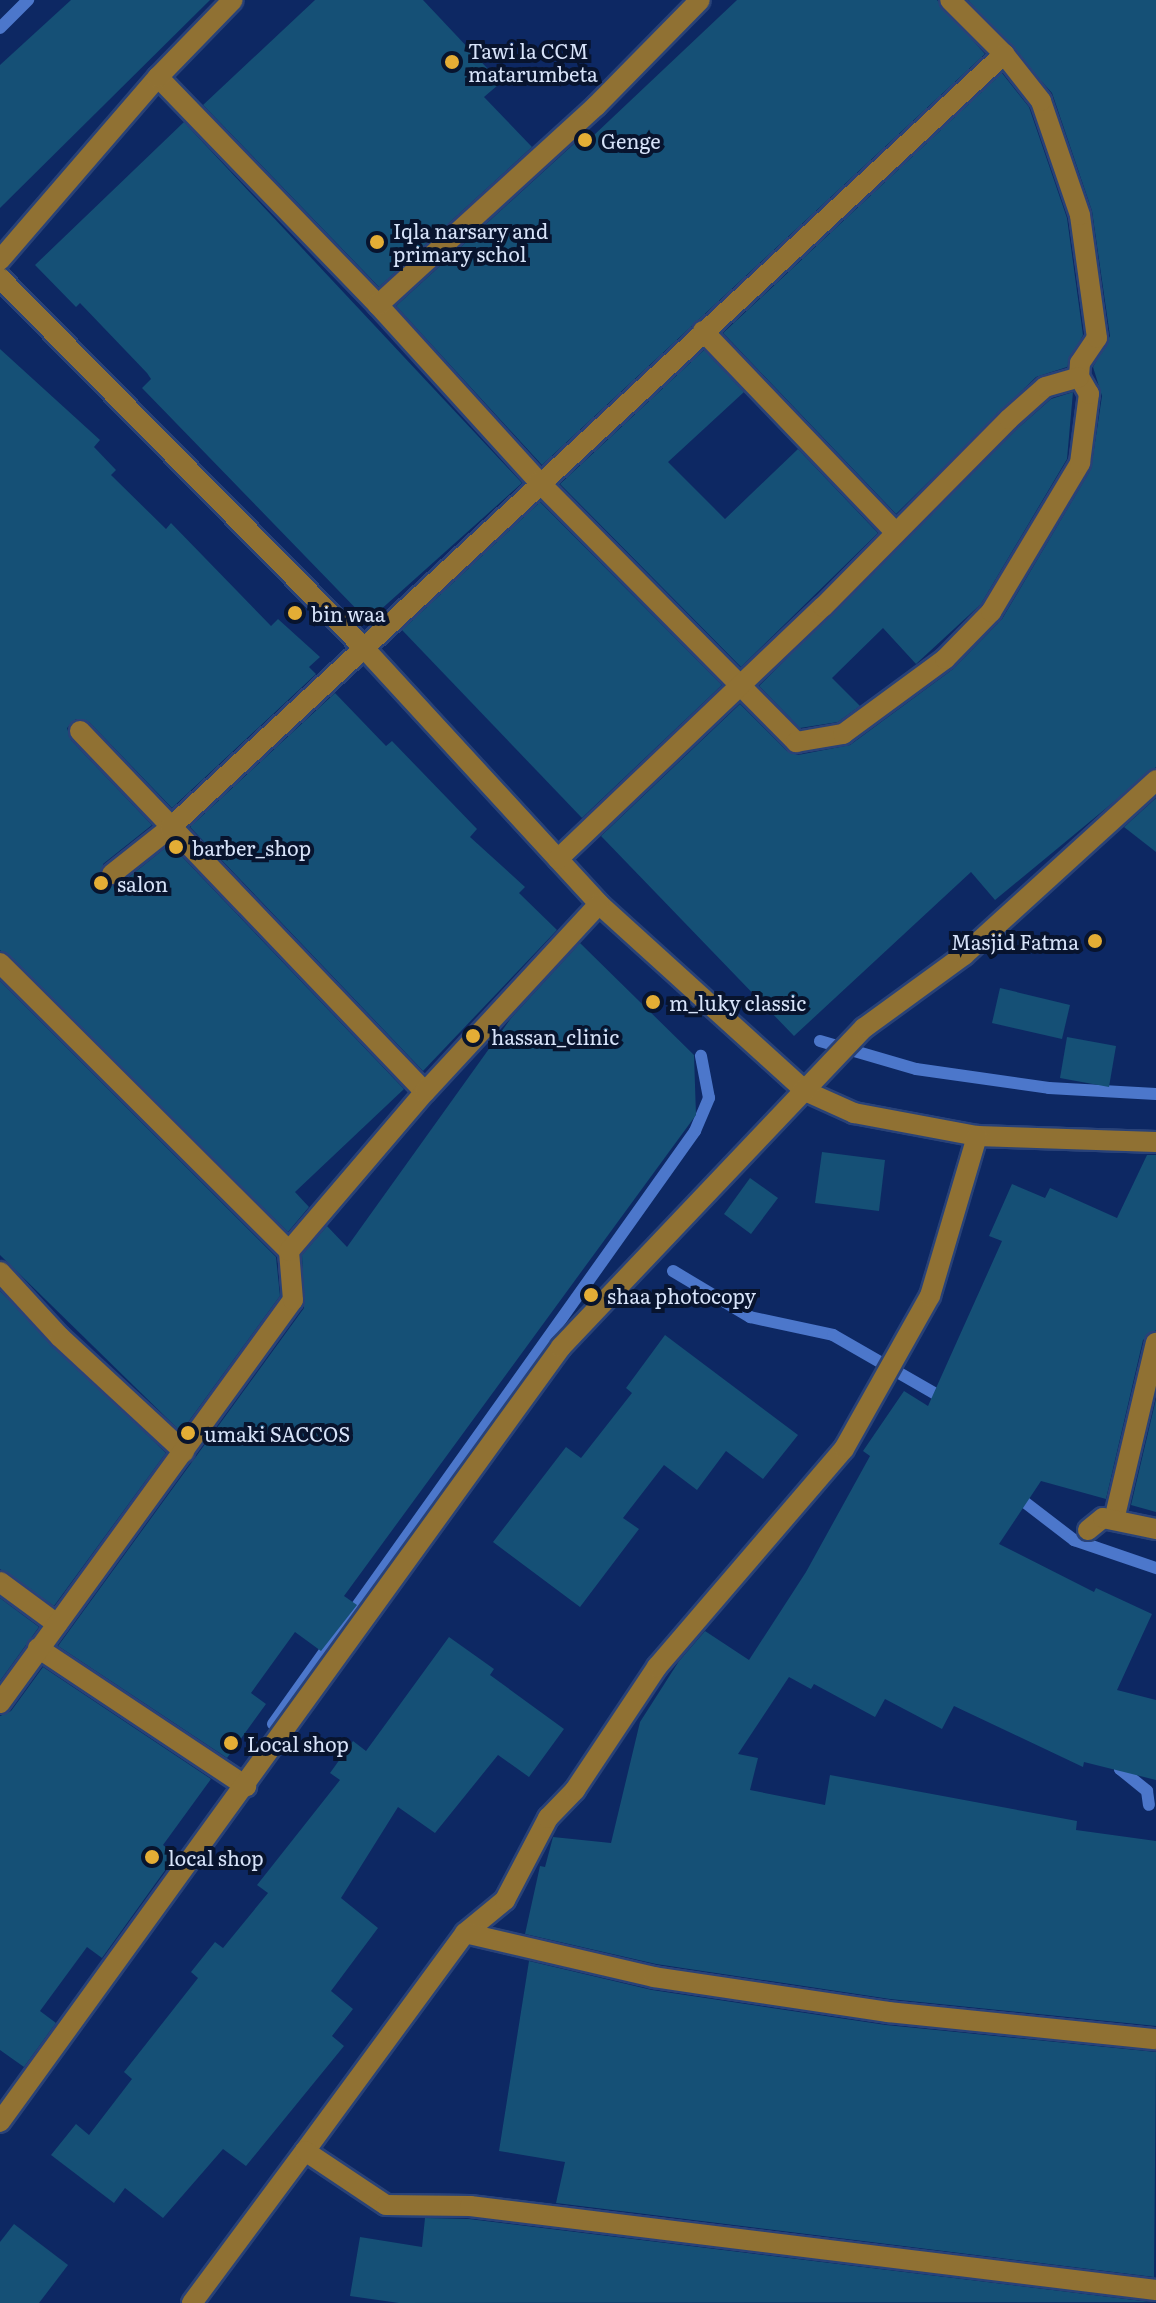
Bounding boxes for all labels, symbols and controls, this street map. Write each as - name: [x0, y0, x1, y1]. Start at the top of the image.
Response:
- place label: Tawi la CCM matarumbeta: [468, 38, 598, 85]
- marker: Tawi la CCM matarumbeta: [443, 53, 461, 71]
- place label: Genge: [601, 128, 661, 152]
- marker: Genge: [576, 131, 594, 149]
- place label: Iqla narsary and primary schol: [393, 218, 548, 265]
- marker: Iqla narsary and primary schol: [368, 233, 386, 251]
- place label: bin waa: [311, 601, 386, 625]
- marker: bin waa: [286, 604, 304, 622]
- place label: barber_shop: [192, 835, 311, 859]
- marker: barber_shop: [167, 838, 185, 856]
- place label: salon: [117, 871, 168, 895]
- marker: salon: [92, 874, 110, 892]
- place label: Masjid Fatma: [951, 929, 1079, 953]
- marker: Masjid Fatma: [1086, 932, 1104, 950]
- place label: m_luky classic: [669, 990, 806, 1014]
- marker: m_luky classic: [644, 993, 662, 1011]
- place label: hassan_clinic: [491, 1024, 619, 1048]
- marker: hassan_clinic: [462, 1025, 484, 1047]
- place label: shaa photocopy: [607, 1283, 756, 1307]
- marker: shaa photocopy: [582, 1286, 600, 1304]
- place label: umaki SACCOS: [204, 1421, 350, 1445]
- marker: umaki SACCOS: [179, 1424, 197, 1442]
- place label: Local shop: [247, 1731, 349, 1755]
- marker: Local shop: [222, 1734, 240, 1752]
- place label: local shop: [168, 1845, 264, 1869]
- marker: local shop: [143, 1848, 161, 1866]

